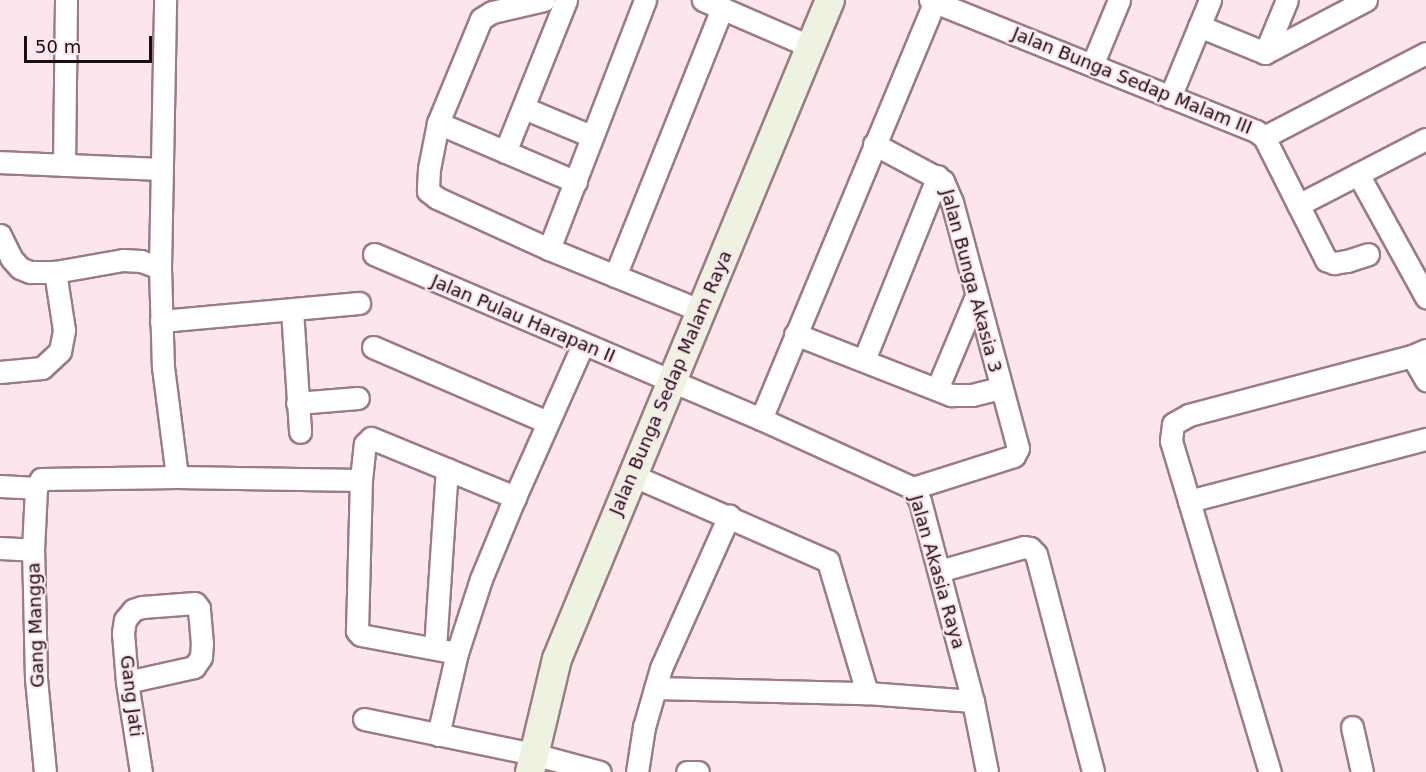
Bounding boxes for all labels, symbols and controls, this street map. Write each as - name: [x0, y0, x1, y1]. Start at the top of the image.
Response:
- street label: Jalan Bunga Sedap Malam III: [1009, 23, 1255, 139]
- scale bar: [27, 24, 154, 62]
- text: 50 m: [35, 36, 81, 57]
- street label: Jalan Bunga Akasia 3: [936, 187, 1006, 375]
- street label: Jalan Bunga Sedap Malam Raya: [605, 247, 737, 519]
- street label: Jalan Pulau Harapan II: [428, 270, 618, 368]
- street label: Jalan Akasia Raya: [905, 493, 969, 651]
- street label: Gang Mangga: [23, 562, 49, 688]
- street label: Gang Jati: [115, 654, 147, 738]

